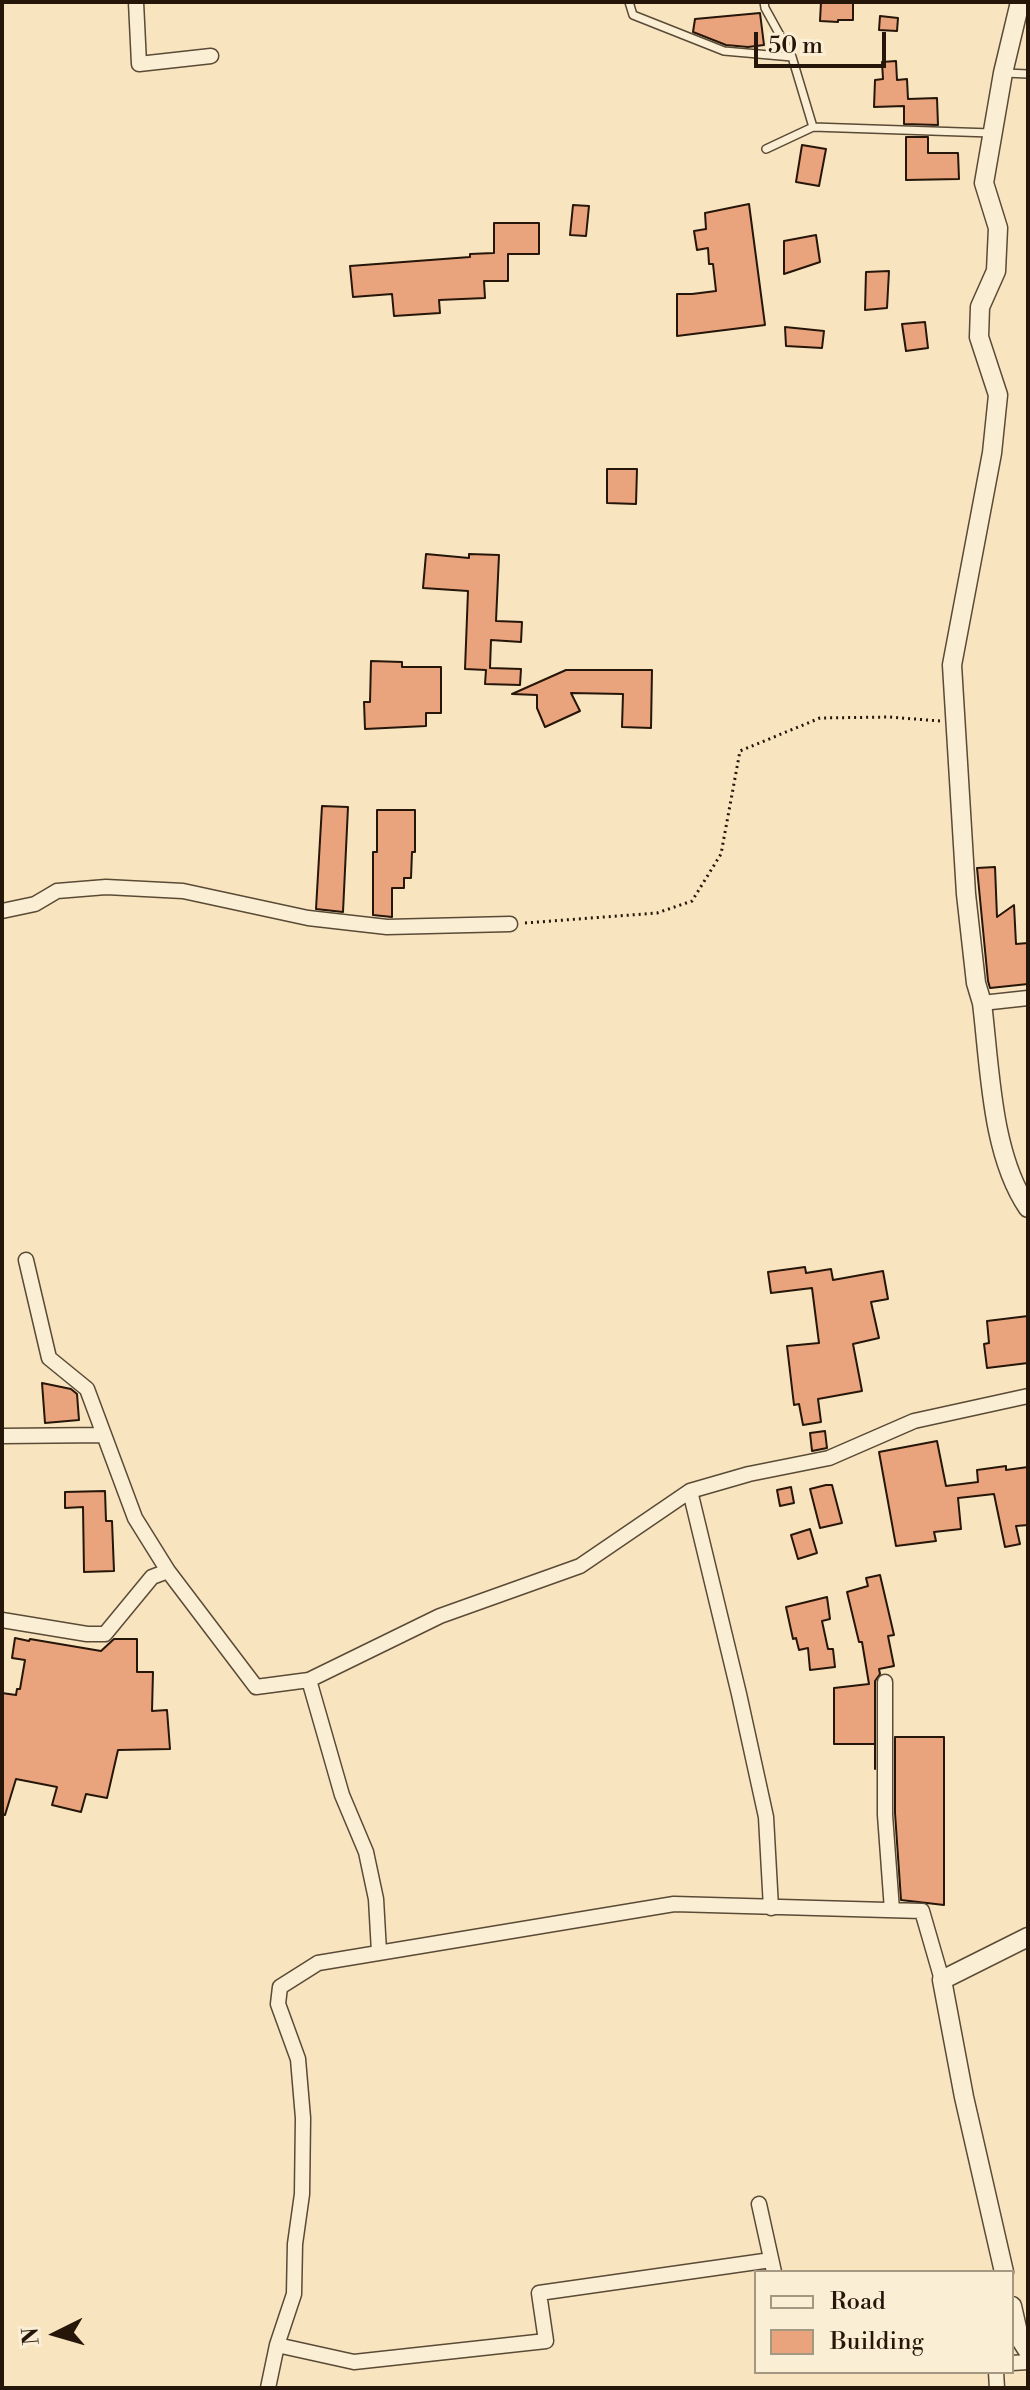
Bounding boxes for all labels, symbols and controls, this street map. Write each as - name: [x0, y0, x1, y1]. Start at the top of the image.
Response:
- scale bar: [758, 16, 890, 66]
- text: 50 m: [768, 31, 823, 61]
- legend: [754, 2270, 1014, 2374]
- text: Road: [830, 2287, 886, 2317]
- north arrow: [16, 2294, 96, 2374]
- text: N: [17, 2326, 46, 2346]
- text: Building: [830, 2327, 924, 2357]

